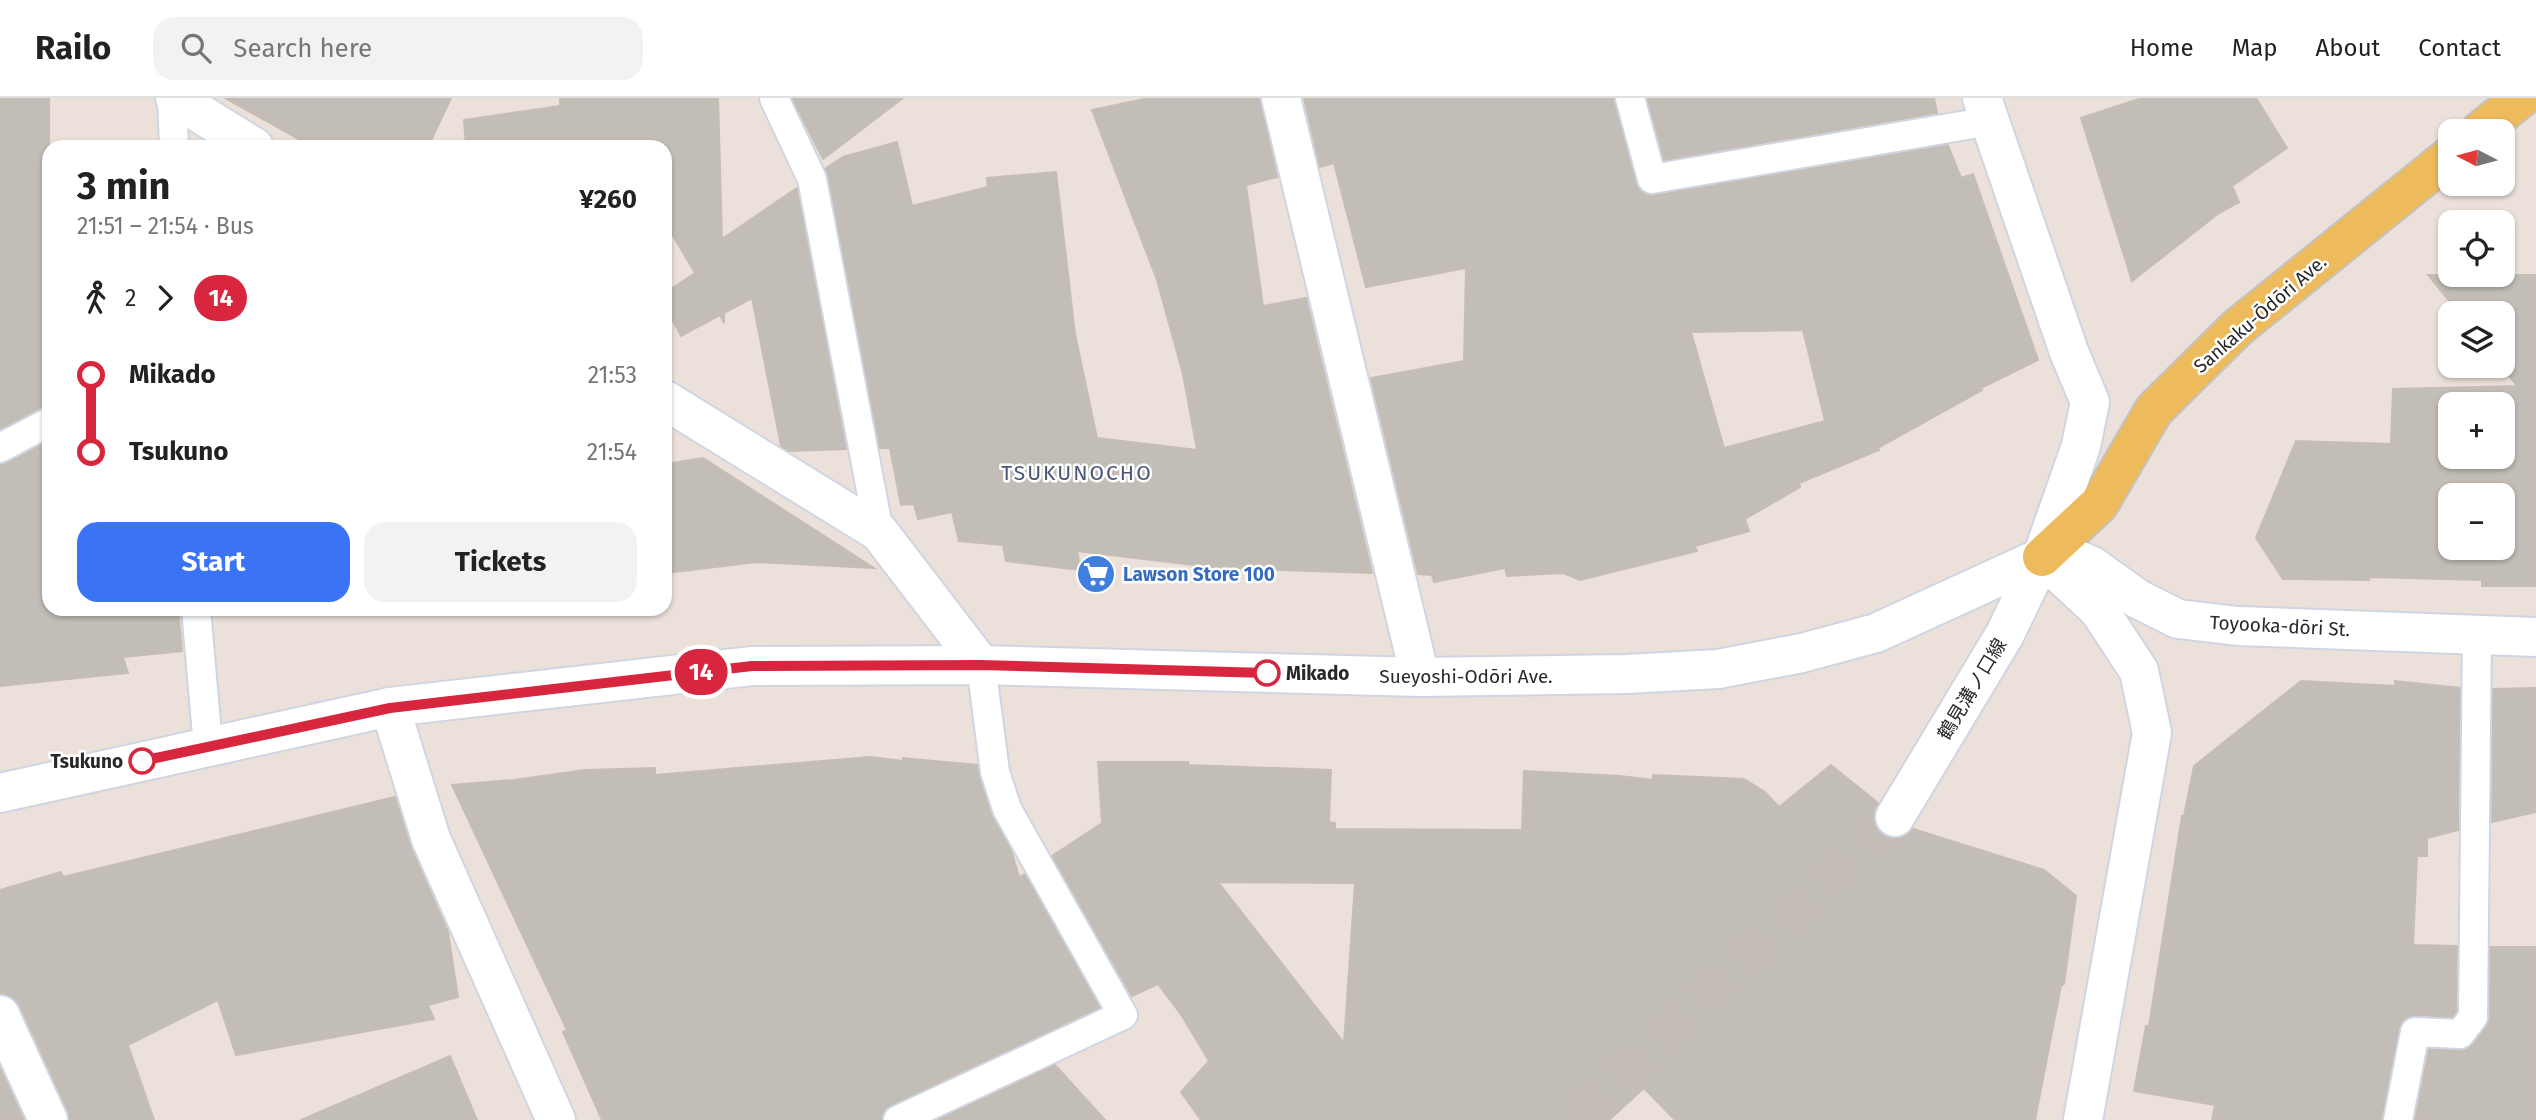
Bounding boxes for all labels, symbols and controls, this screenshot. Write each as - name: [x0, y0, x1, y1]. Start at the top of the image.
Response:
- search box: [153, 17, 643, 80]
- text: Railo: [35, 28, 111, 68]
- icon: search: [177, 29, 215, 67]
- text: Search here: [233, 33, 372, 64]
- text: Home: [2130, 34, 2194, 62]
- text: Map: [2232, 34, 2278, 62]
- text: About: [2316, 34, 2380, 62]
- text: Contact: [2418, 34, 2501, 62]
- north arrow: [2438, 119, 2515, 196]
- map controls: [2438, 119, 2515, 560]
- text: 3 min: [77, 163, 171, 209]
- text: ¥260: [579, 184, 637, 215]
- button: locate: [2438, 210, 2515, 287]
- text: 21:51 – 21:54 · Bus: [77, 212, 254, 240]
- street label: Sankaku-Ōdōri Ave.: [2189, 250, 2331, 378]
- icon: walk: [77, 279, 115, 317]
- icon: forward: [146, 279, 184, 317]
- text: 2: [125, 284, 136, 312]
- text: 14: [208, 284, 233, 312]
- button: layers: [2438, 301, 2515, 378]
- text: Mikado: [129, 359, 216, 390]
- text: 21:53: [588, 361, 637, 389]
- button: +: [2438, 392, 2515, 469]
- text: Tsukuno: [129, 436, 228, 467]
- text: 21:54: [587, 438, 637, 466]
- district label: TSUKUNOCHO: [1001, 460, 1153, 486]
- button: −: [2438, 483, 2515, 560]
- button: Start: [77, 522, 350, 602]
- button: Tickets: [364, 522, 637, 602]
- supermarket icon: Lawson Store 100: [1075, 553, 1117, 595]
- place label: Lawson Store 100: [1123, 563, 1275, 586]
- street label: Toyooka-dōri St.: [2209, 611, 2351, 641]
- street label: 鶴見溝ノ口線: [1933, 634, 2011, 744]
- line badge: 14: [670, 649, 732, 695]
- text: 14: [689, 658, 713, 686]
- marker: Mikado: [1254, 660, 1280, 686]
- place label: Mikado: [1286, 662, 1349, 685]
- street label: Sueyoshi-Odōri Ave.: [1379, 665, 1553, 688]
- marker: Tsukuno: [129, 748, 155, 774]
- place label: Tsukuno: [50, 750, 123, 773]

